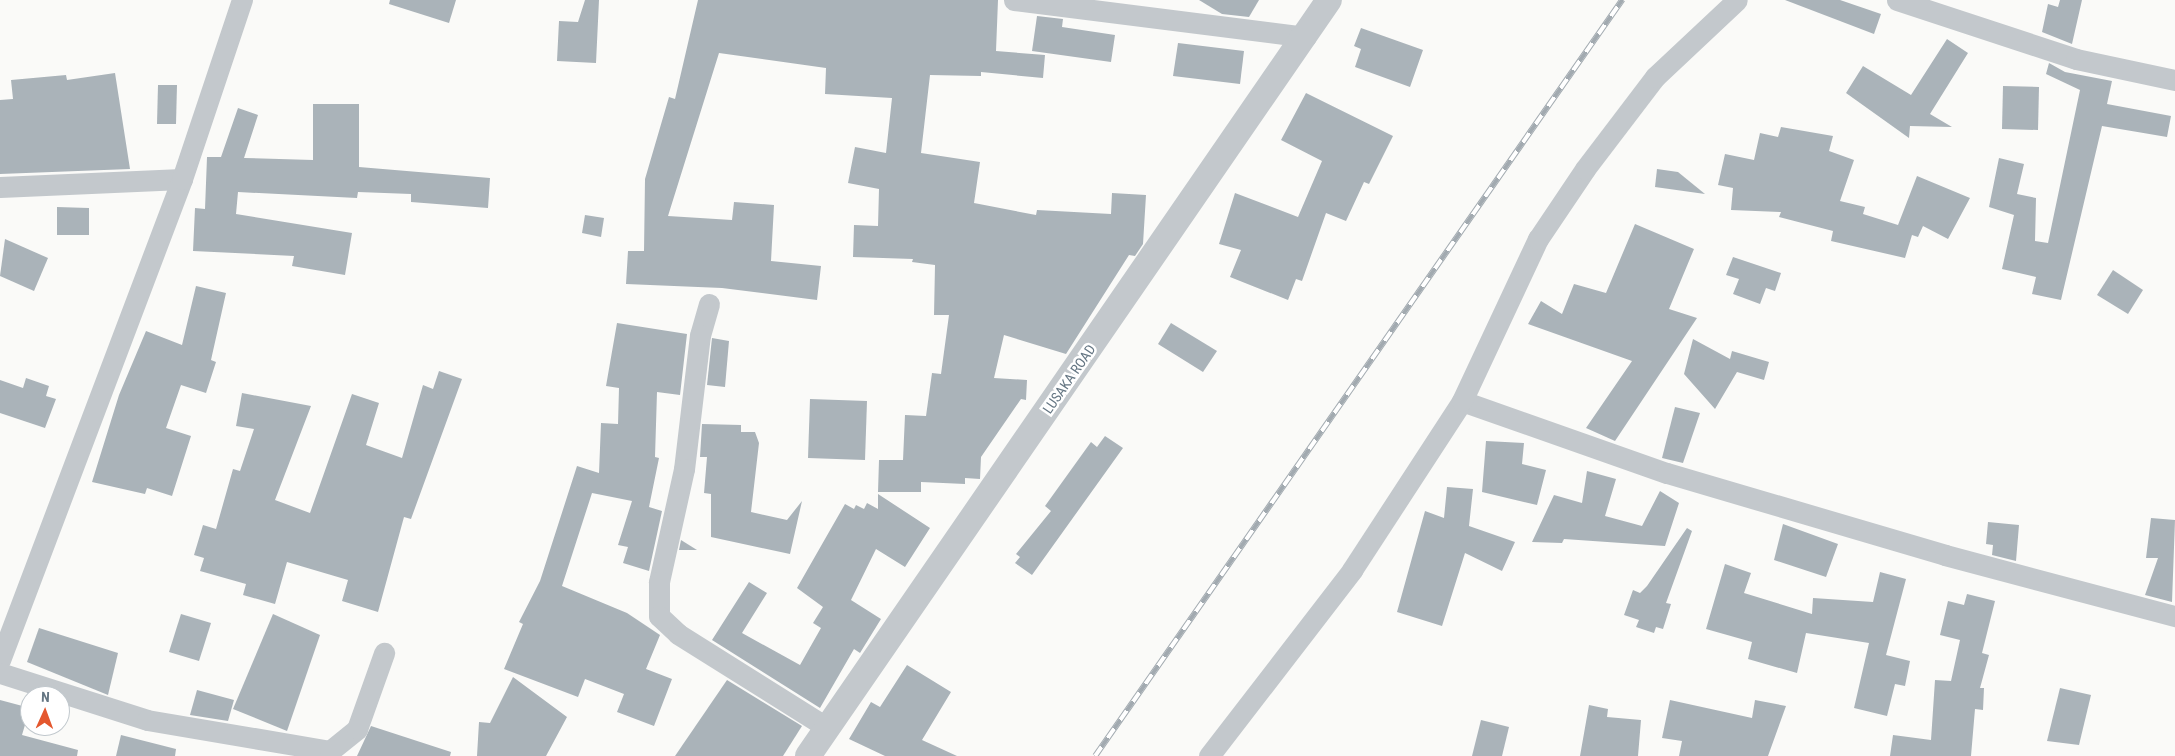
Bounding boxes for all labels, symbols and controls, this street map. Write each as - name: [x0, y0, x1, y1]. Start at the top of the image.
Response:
- street label: LUSAKA ROAD: [1039, 341, 1099, 417]
- north arrow: [20, 686, 70, 736]
- text: N: [41, 689, 50, 705]

